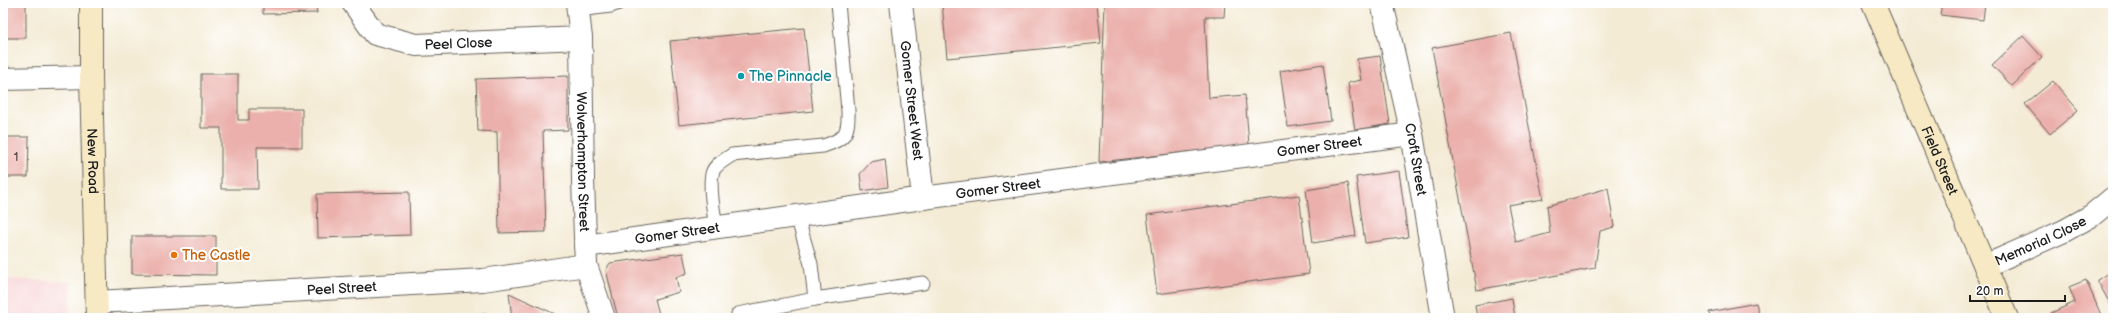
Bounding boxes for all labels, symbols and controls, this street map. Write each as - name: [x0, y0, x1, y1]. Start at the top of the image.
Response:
- street label: Peel Close: [424, 34, 493, 54]
- street label: Gomer Street West: [896, 40, 927, 162]
- place label: The Pinnacle: [749, 68, 831, 85]
- marker: The Pinnacle: [736, 71, 746, 81]
- street label: Wolverhampton Street: [573, 92, 593, 233]
- street label: Croft Street: [1401, 121, 1430, 198]
- street label: Field Street: [1917, 124, 1962, 198]
- street label: New Road: [83, 128, 102, 194]
- street label: Gomer Street: [1276, 133, 1363, 161]
- house number: 1: [14, 150, 18, 165]
- street label: Gomer Street: [955, 175, 1042, 203]
- street label: Memorial Close: [1992, 212, 2090, 270]
- street label: Gomer Street: [634, 219, 721, 248]
- place label: The Castle: [182, 247, 250, 264]
- marker: The Castle: [169, 250, 179, 260]
- scale bar: [1970, 277, 2065, 303]
- street label: Peel Street: [306, 278, 378, 299]
- text: 20 m: [1976, 284, 2003, 299]

